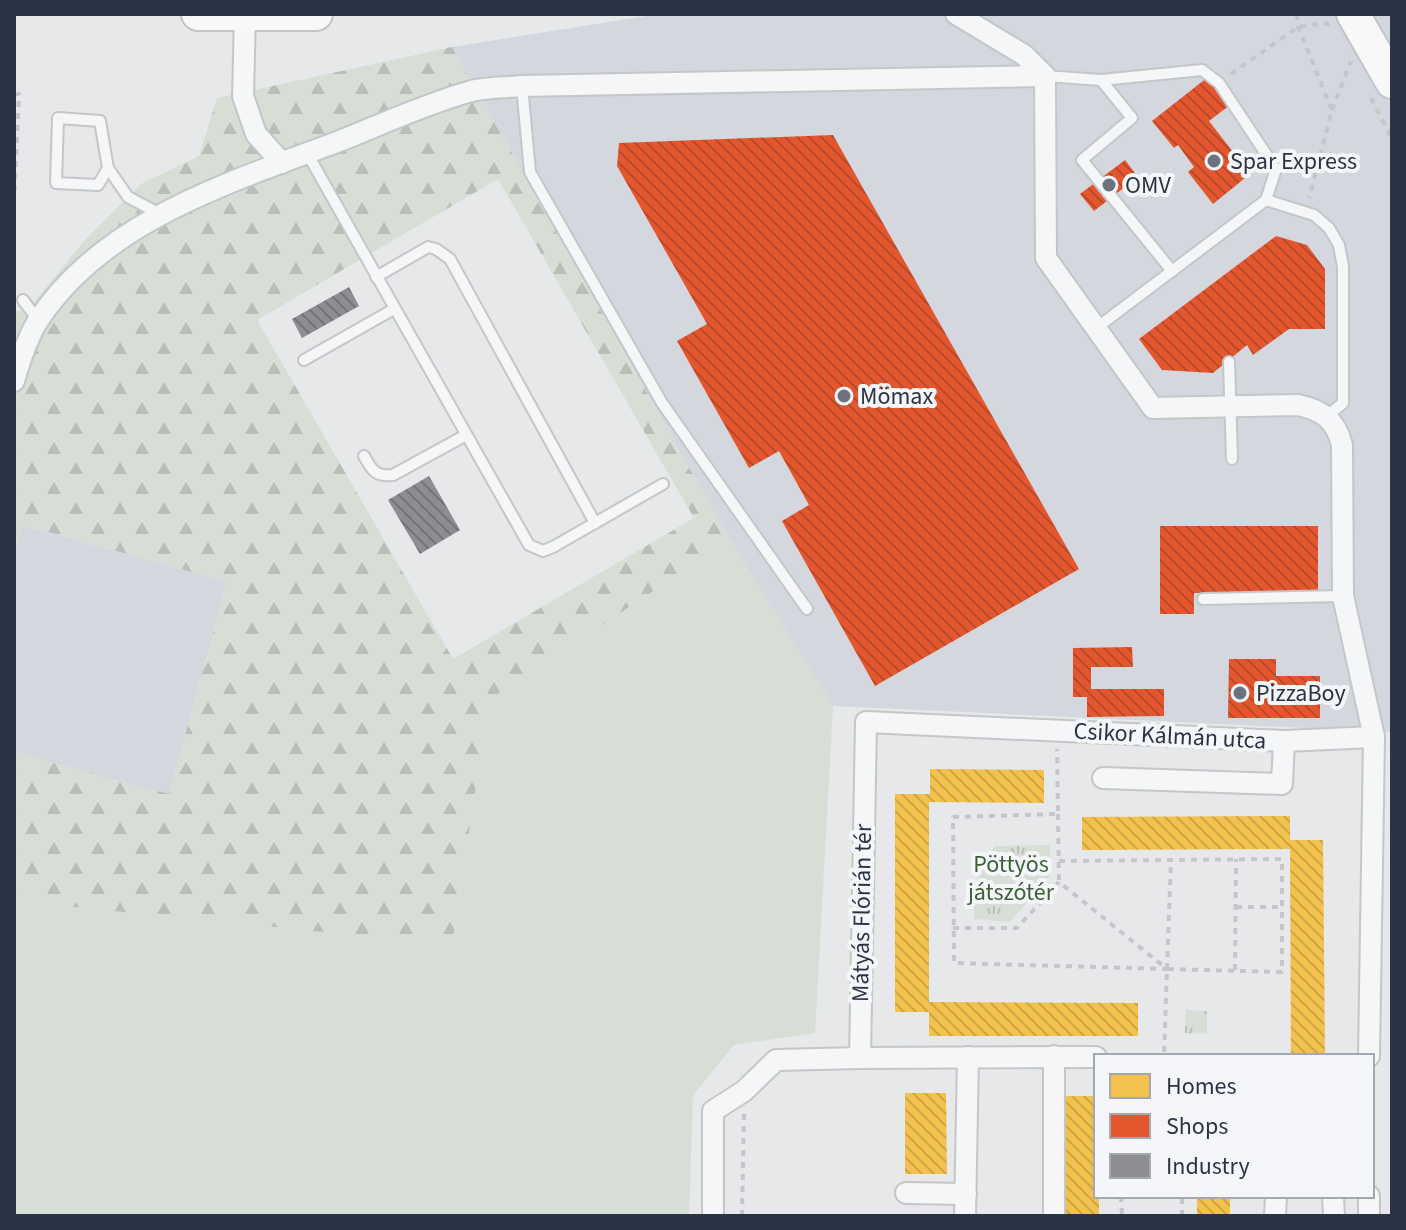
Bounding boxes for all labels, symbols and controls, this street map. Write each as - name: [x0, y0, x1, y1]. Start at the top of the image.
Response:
- place label: Spar Express: [1230, 144, 1357, 179]
- marker: Spar Express: [1205, 152, 1223, 170]
- place label: OMV: [1125, 168, 1171, 203]
- marker: OMV: [1100, 176, 1118, 194]
- place label: Mömax: [860, 379, 933, 414]
- marker: Mömax: [835, 387, 853, 405]
- place label: PizzaBoy: [1256, 676, 1346, 711]
- marker: PizzaBoy: [1231, 684, 1249, 702]
- street label: Csikor Kálmán utca: [1073, 713, 1267, 759]
- street label: Mátyás Flórián tér: [843, 823, 881, 1002]
- park label: Pöttyös játszótér: [967, 847, 1055, 910]
- legend: [1094, 1054, 1374, 1198]
- text: Homes: [1166, 1069, 1237, 1104]
- text: Shops: [1166, 1109, 1228, 1144]
- text: Industry: [1166, 1149, 1250, 1184]

